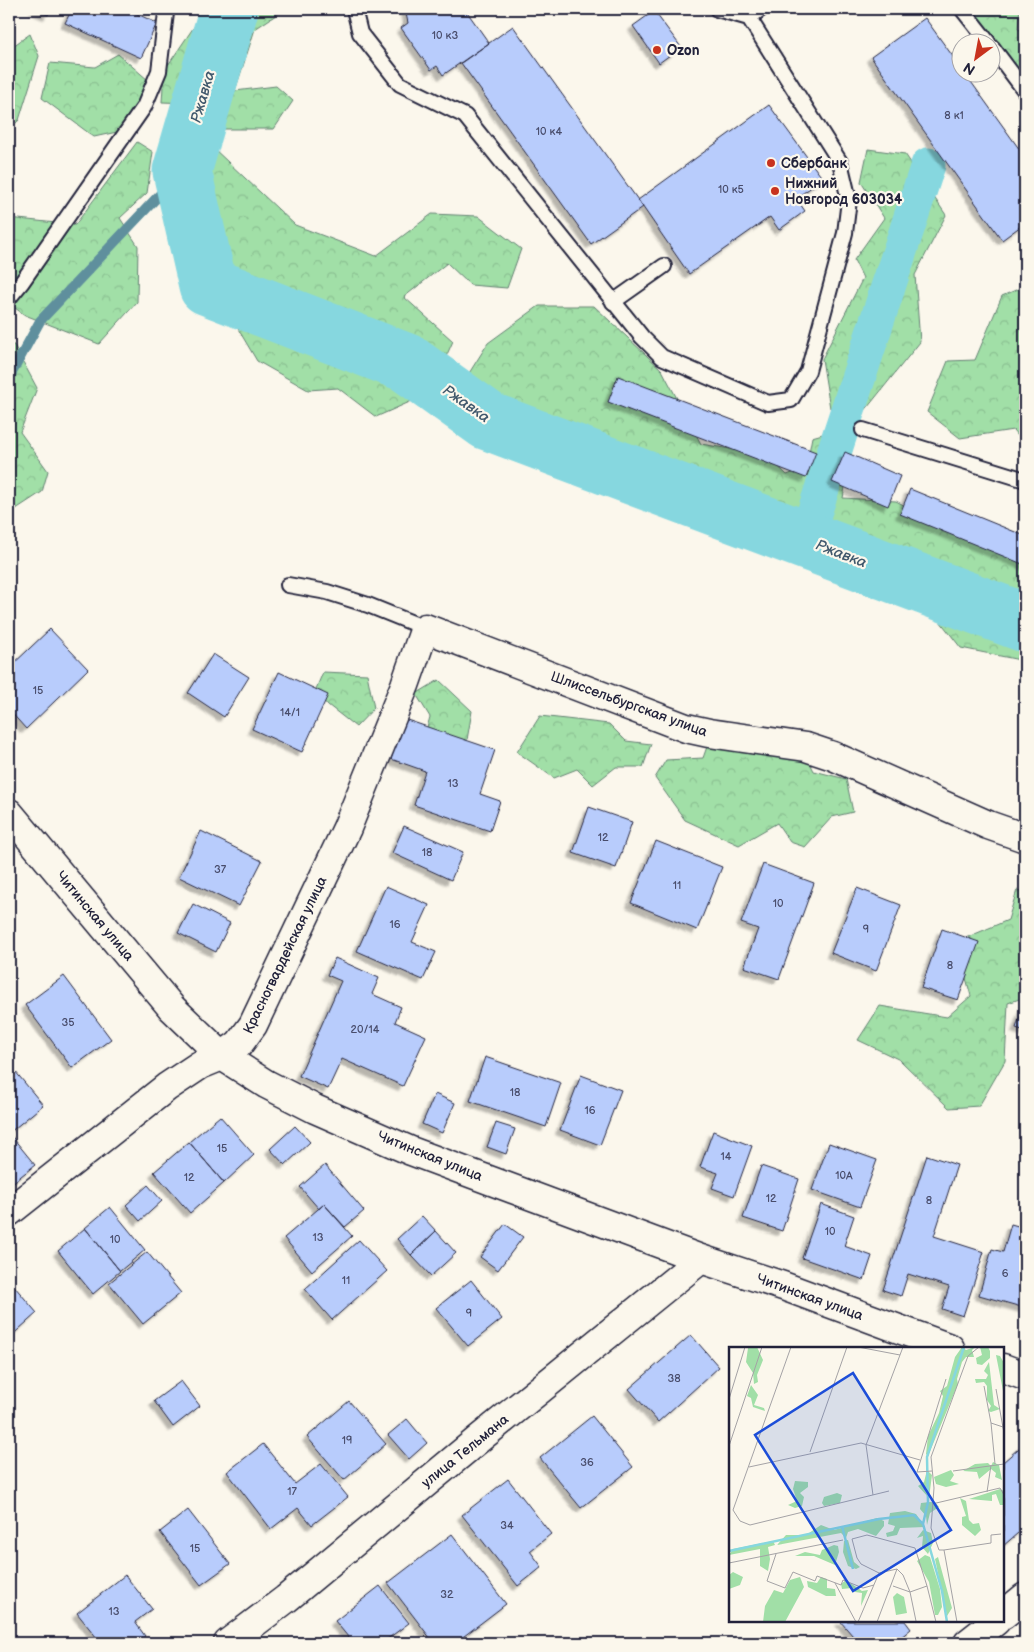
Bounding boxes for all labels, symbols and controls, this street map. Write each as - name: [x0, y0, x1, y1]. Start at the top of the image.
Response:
- house number: 10 к3: [432, 29, 458, 42]
- north arrow: [952, 32, 1002, 82]
- place label: Ozon: [667, 42, 700, 59]
- marker: Ozon: [651, 44, 663, 56]
- text: N: [960, 59, 978, 79]
- water label: Ржавка: [186, 69, 220, 125]
- house number: 8 к1: [944, 109, 964, 122]
- house number: 10 к4: [536, 125, 562, 138]
- place label: Сбербанк: [781, 155, 847, 172]
- marker: Сбербанк: [765, 157, 777, 169]
- place label: Нижний Новгород 603034: [785, 175, 903, 208]
- house number: 10 к5: [718, 183, 744, 196]
- marker: Нижний Новгород 603034: [769, 185, 781, 197]
- water label: Ржавка: [439, 381, 493, 427]
- water label: Ржавка: [813, 536, 869, 572]
- street label: Шлиссельбургская улица: [548, 668, 710, 741]
- house number: 15: [33, 684, 43, 697]
- house number: 14/1: [280, 706, 300, 719]
- house number: 13: [447, 777, 459, 790]
- house number: 12: [598, 831, 609, 844]
- house number: 18: [422, 846, 432, 859]
- house number: 37: [214, 863, 227, 876]
- street label: Читинская улица: [52, 868, 138, 965]
- street label: Красногвардейская улица: [239, 873, 331, 1036]
- house number: 11: [673, 879, 681, 892]
- house number: 10: [773, 897, 784, 910]
- house number: 16: [390, 918, 401, 931]
- house number: 9: [863, 923, 869, 936]
- house number: 8: [947, 959, 953, 972]
- house number: 35: [61, 1016, 75, 1029]
- house number: 20/14: [351, 1023, 380, 1036]
- house number: 18: [510, 1086, 520, 1099]
- house number: 16: [585, 1104, 596, 1117]
- street label: Читинская улица: [375, 1127, 486, 1185]
- house number: 15: [217, 1142, 227, 1155]
- house number: 14: [721, 1150, 732, 1163]
- house number: 10А: [835, 1169, 853, 1182]
- house number: 12: [184, 1171, 195, 1184]
- house number: 12: [766, 1192, 777, 1205]
- house number: 8: [926, 1194, 932, 1207]
- house number: 10: [825, 1225, 836, 1238]
- house number: 13: [312, 1231, 324, 1244]
- house number: 10: [110, 1233, 121, 1246]
- house number: 6: [1002, 1267, 1009, 1280]
- street label: Читинская улица: [754, 1270, 866, 1324]
- house number: 11: [342, 1274, 350, 1287]
- house number: 9: [466, 1307, 472, 1320]
- inset map: [729, 1347, 1004, 1622]
- house number: 38: [667, 1372, 681, 1385]
- street label: улица Тельмана: [418, 1410, 513, 1491]
- house number: 19: [342, 1434, 352, 1447]
- house number: 36: [580, 1456, 594, 1469]
- house number: 17: [287, 1485, 297, 1498]
- house number: 34: [500, 1519, 514, 1532]
- house number: 15: [190, 1542, 200, 1555]
- house number: 32: [440, 1588, 454, 1601]
- house number: 13: [108, 1605, 120, 1618]

